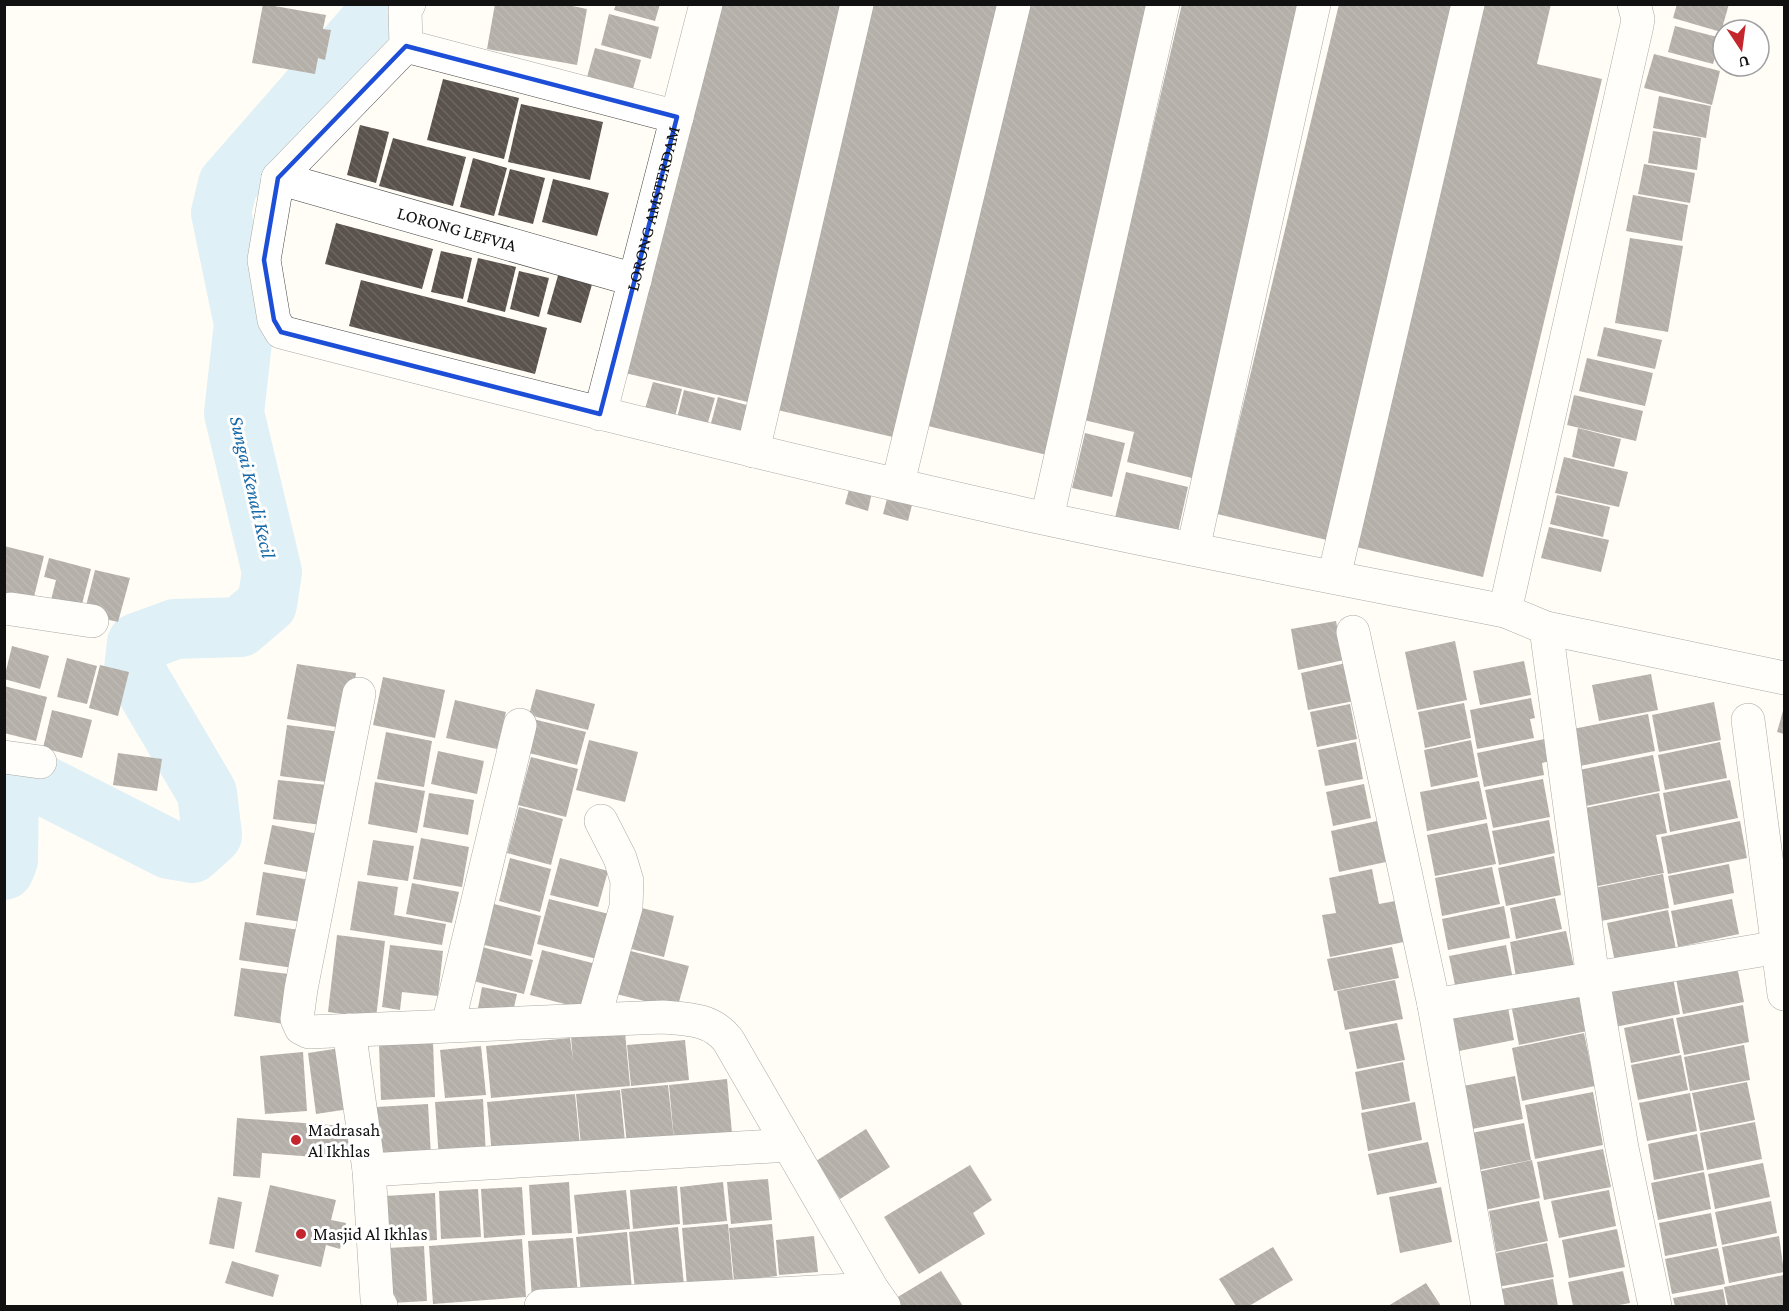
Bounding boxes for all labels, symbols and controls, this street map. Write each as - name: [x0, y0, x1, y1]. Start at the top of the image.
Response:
- north arrow: [1711, 18, 1771, 78]
- text: U: [1737, 53, 1752, 72]
- street label: LORONG AMSTERDAM: [622, 124, 684, 293]
- street label: LORONG LEFVIA: [395, 203, 520, 256]
- water label: Sungai Kenali Kecil: [225, 414, 280, 561]
- place label: Madrasah Al Ikhlas: [308, 1120, 381, 1161]
- marker: Madrasah Al Ikhlas: [289, 1133, 303, 1147]
- place label: Masjid Al Ikhlas: [313, 1224, 428, 1245]
- marker: Masjid Al Ikhlas: [294, 1227, 308, 1241]

